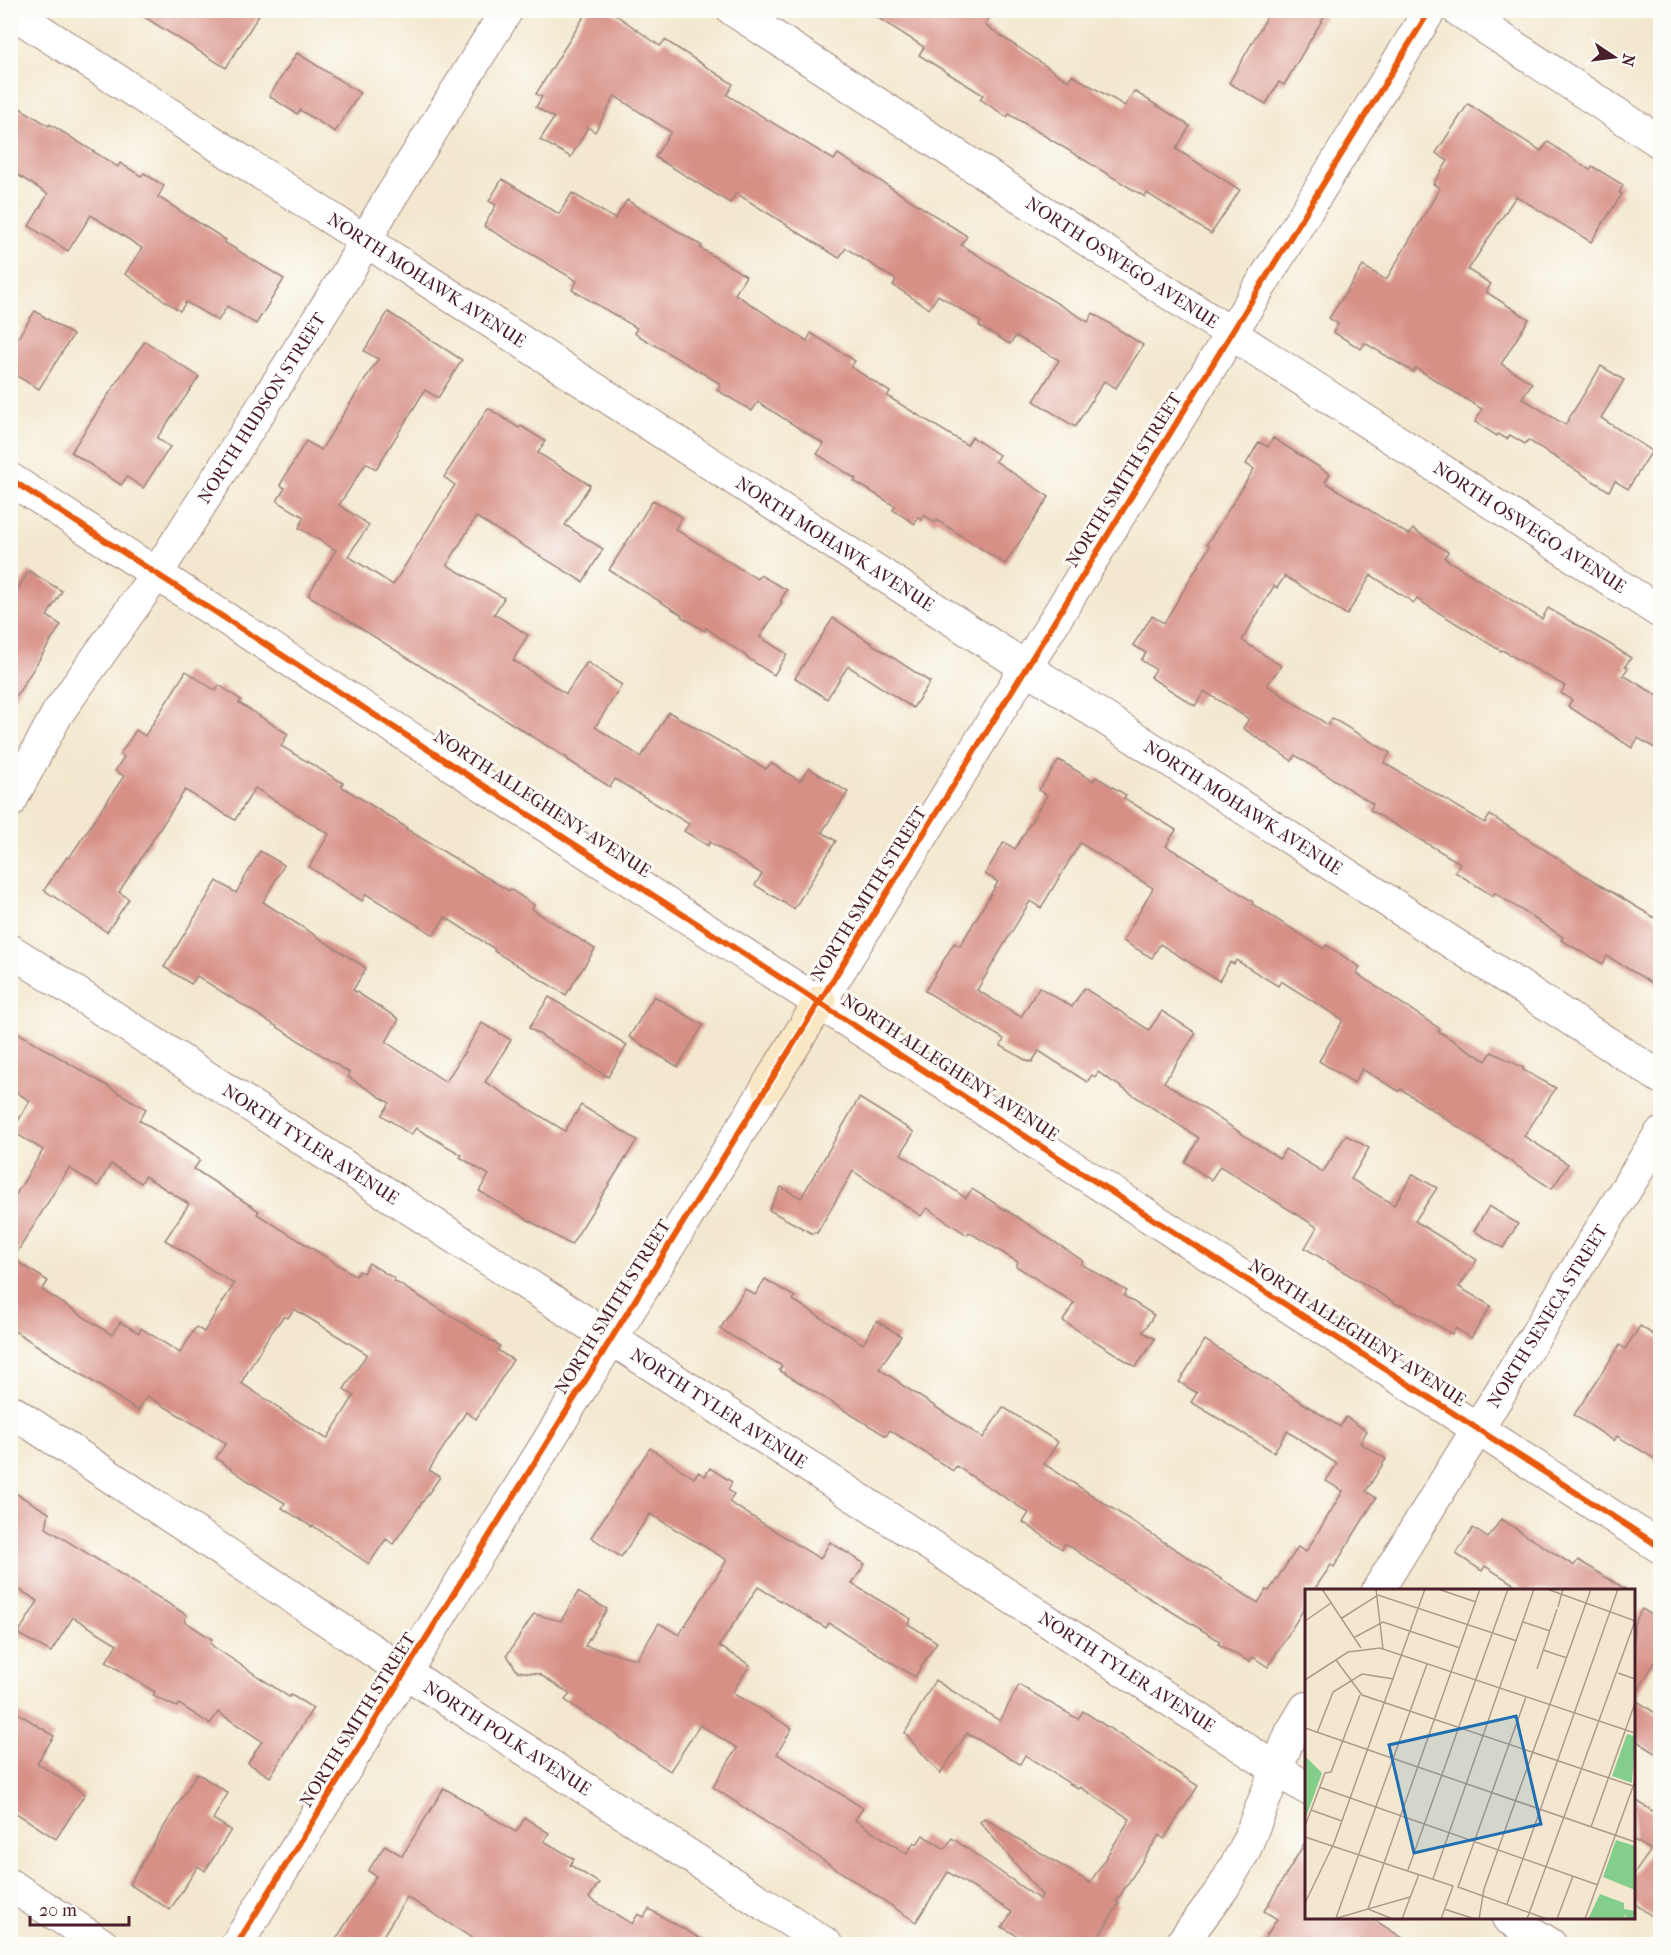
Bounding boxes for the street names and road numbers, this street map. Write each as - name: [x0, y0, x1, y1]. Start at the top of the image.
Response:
- street label: NORTH OSWEGO AVENUE: [1022, 193, 1222, 333]
- street label: NORTH MOHAWK AVENUE: [324, 208, 530, 352]
- street label: NORTH HUDSON STREET: [193, 308, 331, 507]
- street label: NORTH SMITH STREET: [1062, 388, 1187, 571]
- street label: NORTH OSWEGO AVENUE: [1430, 457, 1630, 598]
- street label: NORTH MOHAWK AVENUE: [732, 472, 938, 616]
- street label: NORTH ALLEGHENY AVENUE: [430, 726, 654, 882]
- street label: NORTH MOHAWK AVENUE: [1140, 736, 1346, 879]
- street label: NORTH SMITH STREET: [807, 802, 932, 985]
- street label: NORTH ALLEGHENY AVENUE: [838, 990, 1062, 1146]
- street label: NORTH TYLER AVENUE: [219, 1080, 403, 1209]
- street label: NORTH SMITH STREET: [551, 1215, 676, 1398]
- street label: NORTH SENECA STREET: [1483, 1220, 1612, 1412]
- street label: NORTH ALLEGHENY AVENUE: [1245, 1255, 1469, 1411]
- street label: NORTH TYLER AVENUE: [627, 1344, 811, 1473]
- street label: NORTH TYLER AVENUE: [1035, 1607, 1219, 1737]
- street label: NORTH SMITH STREET: [296, 1628, 421, 1811]
- street label: NORTH POLK AVENUE: [420, 1676, 595, 1800]

